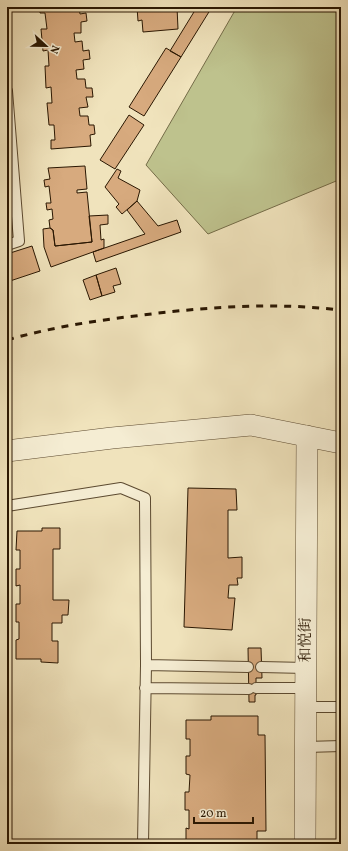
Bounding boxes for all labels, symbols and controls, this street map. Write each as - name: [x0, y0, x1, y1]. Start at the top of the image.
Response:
- north arrow: [26, 26, 66, 66]
- text: N: [45, 43, 62, 56]
- street label: 和悦街: [296, 617, 317, 663]
- scale bar: [194, 799, 253, 825]
- text: 20 m: [200, 806, 227, 822]

